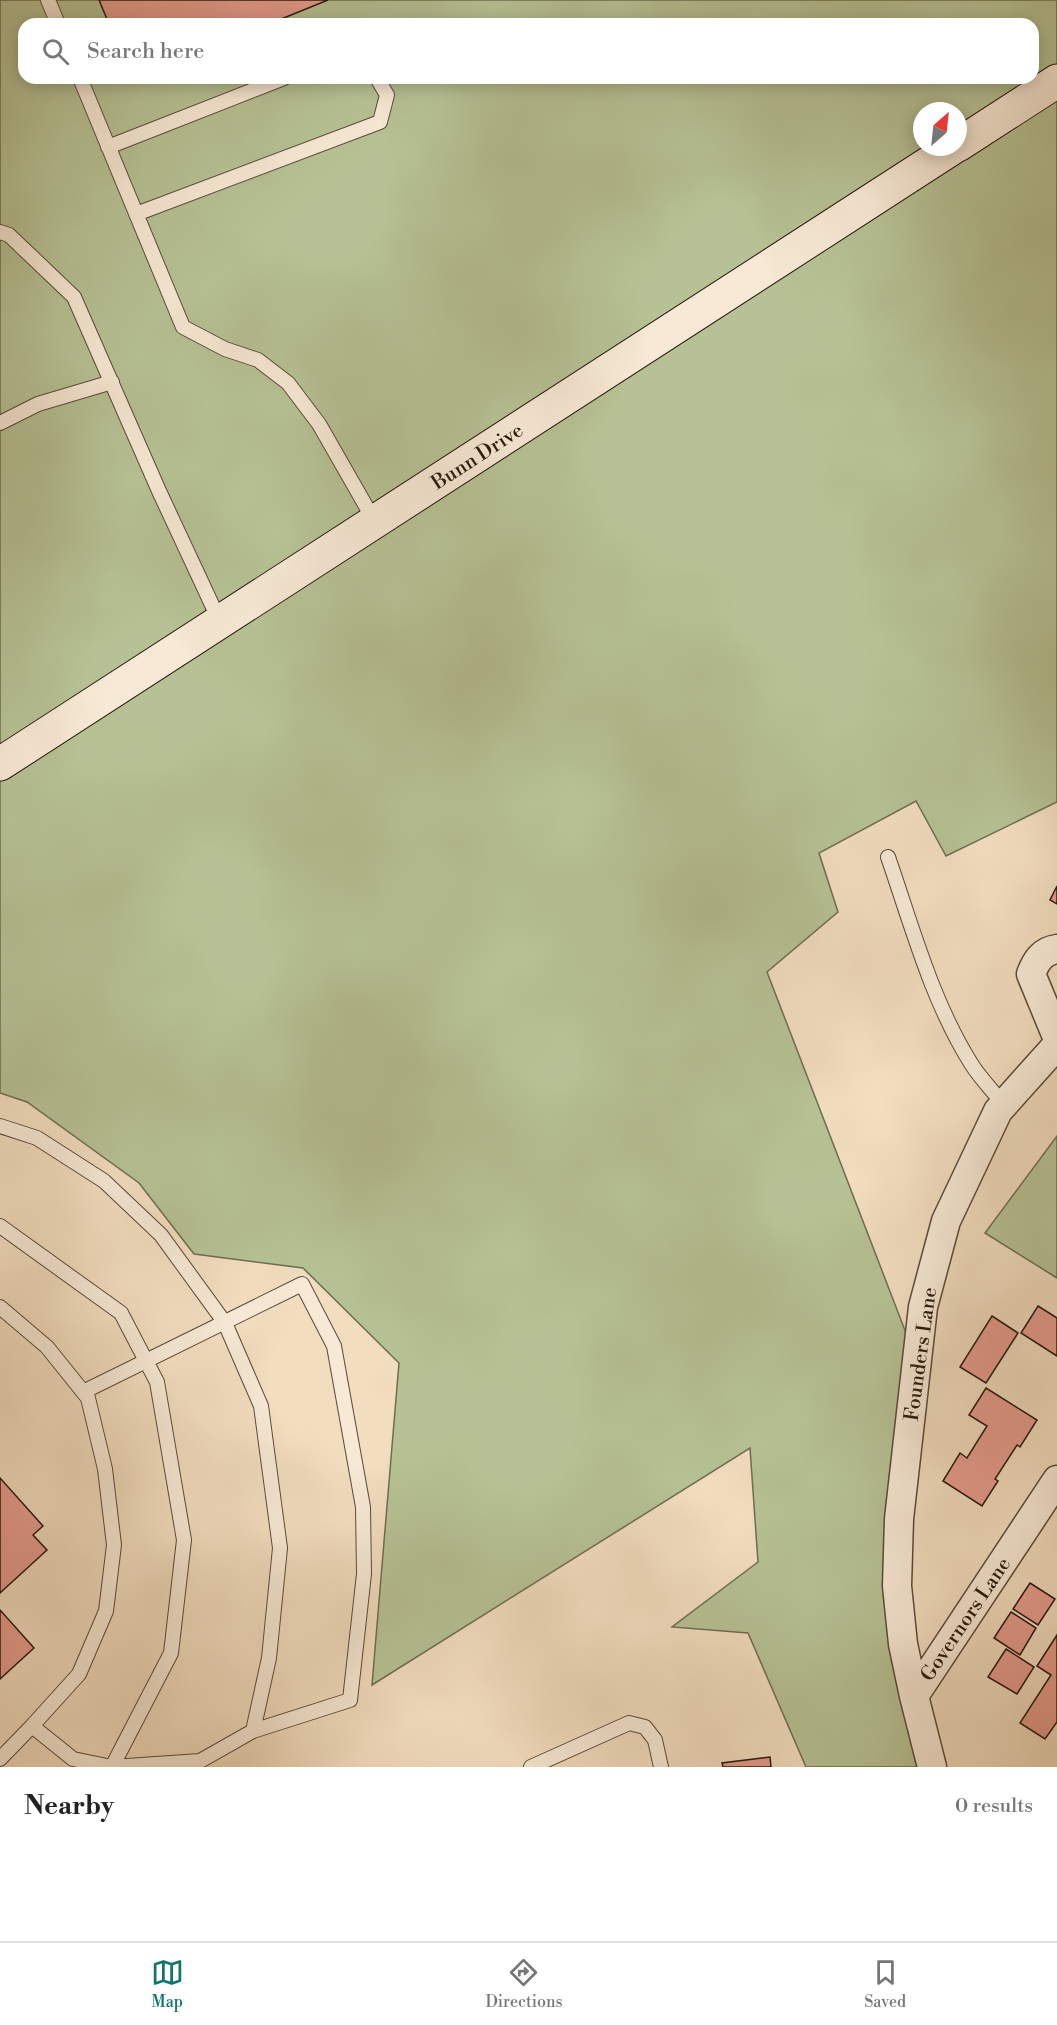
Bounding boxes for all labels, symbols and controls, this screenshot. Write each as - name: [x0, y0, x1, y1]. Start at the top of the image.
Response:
- search box: [18, 18, 1039, 84]
- icon: search: [39, 35, 72, 68]
- text: Search here: [87, 38, 204, 65]
- north arrow: [913, 102, 967, 156]
- street label: Bunn Drive: [426, 418, 528, 497]
- street label: Founders Lane: [900, 1286, 943, 1423]
- street label: Governors Lane: [916, 1553, 1017, 1687]
- text: Nearby: [24, 1790, 114, 1822]
- text: 0 results: [955, 1794, 1033, 1819]
- tab: Map: [151, 1956, 184, 2012]
- tab: Directions: [485, 1956, 563, 2012]
- tab: Saved: [864, 1956, 906, 2012]

